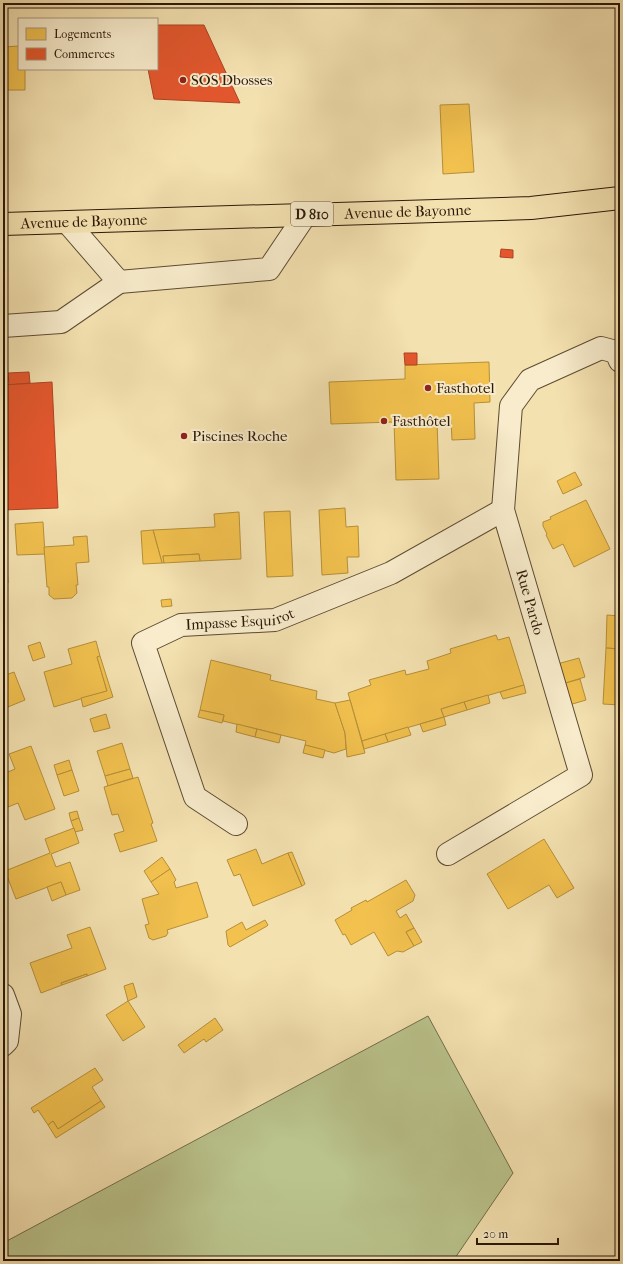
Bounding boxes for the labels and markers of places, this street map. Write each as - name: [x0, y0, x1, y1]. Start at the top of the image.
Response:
- place label: SOS Dbosses: [191, 71, 273, 89]
- marker: SOS Dbosses: [178, 75, 188, 85]
- place label: Fasthotel: [436, 379, 495, 397]
- marker: Fasthotel: [423, 383, 433, 393]
- place label: Fasthôtel: [392, 412, 451, 430]
- marker: Fasthôtel: [379, 416, 389, 426]
- place label: Piscines Roche: [192, 427, 288, 445]
- marker: Piscines Roche: [179, 431, 189, 441]

